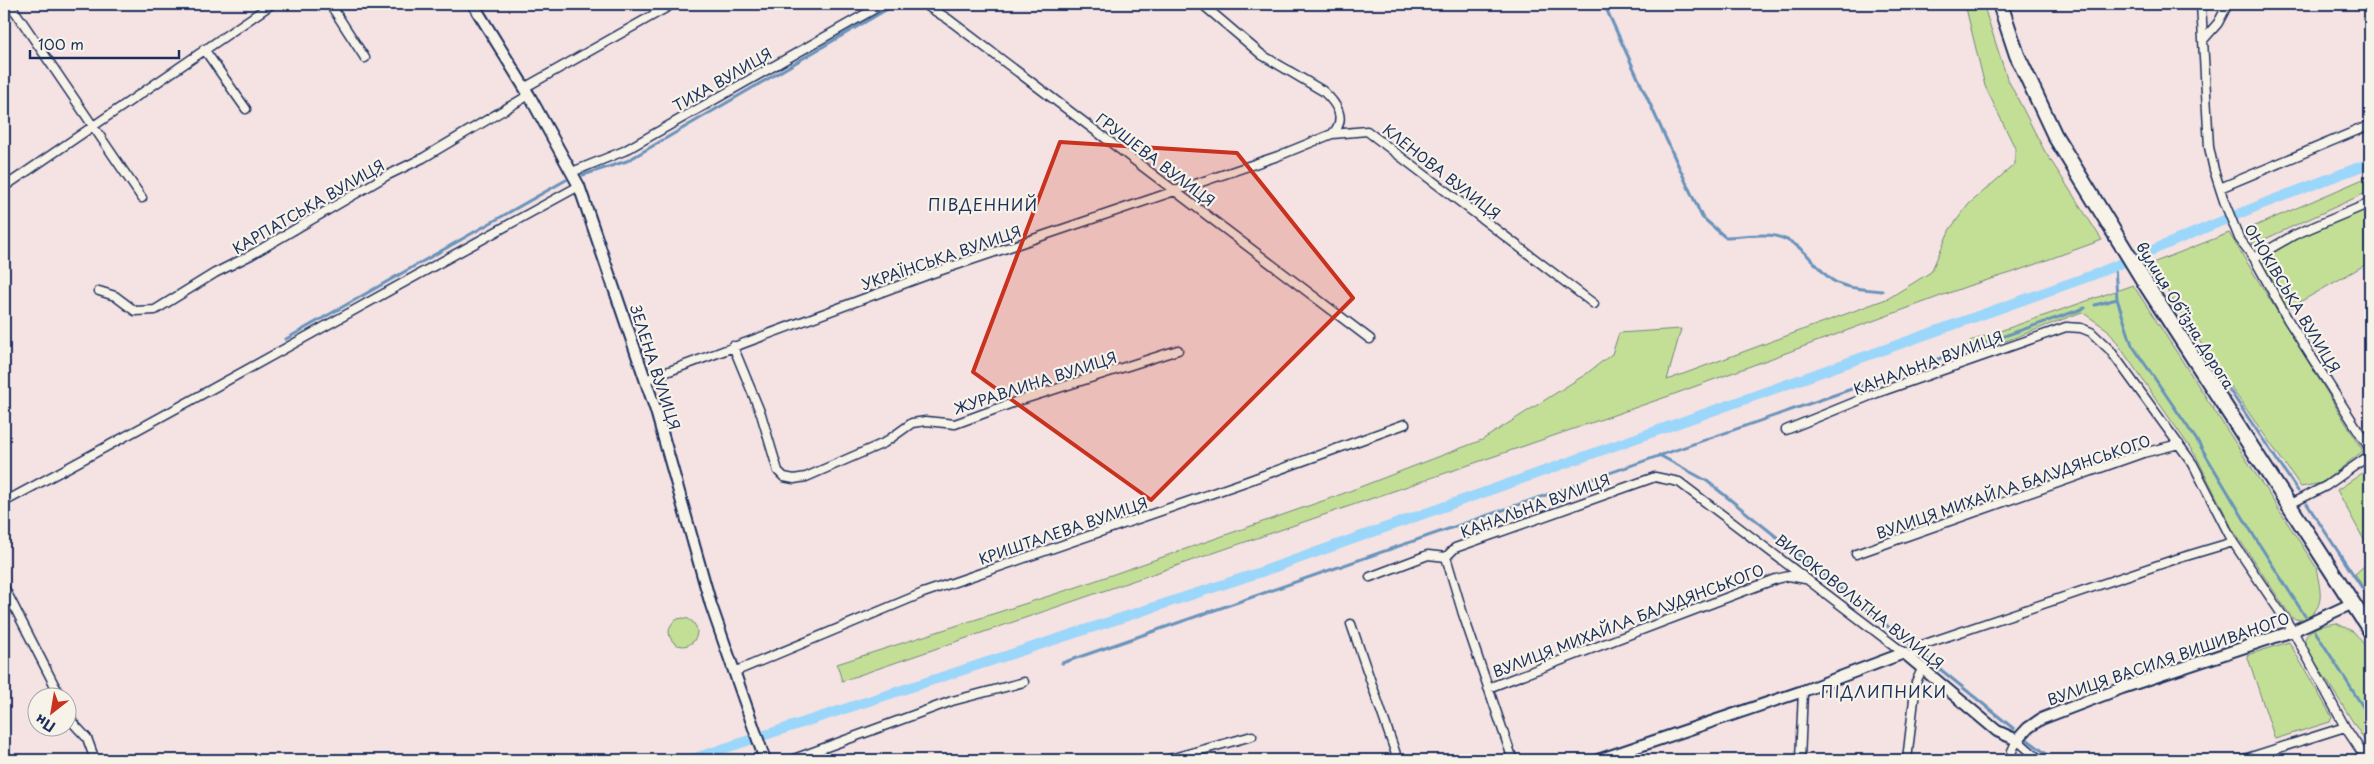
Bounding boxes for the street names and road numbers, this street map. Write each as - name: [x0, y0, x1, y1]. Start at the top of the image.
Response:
- street label: ТИХА ВУЛИЦЯ: [668, 41, 776, 117]
- street label: ГРУШЕВА ВУЛИЦЯ: [1092, 106, 1220, 212]
- street label: КЛЕНОВА ВУЛИЦЯ: [1378, 118, 1506, 224]
- street label: КАРПАТСЬКА ВУЛИЦЯ: [228, 153, 388, 259]
- street label: УКРАЇНСЬКА ВУЛИЦЯ: [858, 219, 1024, 295]
- street label: ОНОКІВСЬКА ВУЛИЦЯ: [2239, 219, 2347, 377]
- street label: вулиця Обʼїзна Дорога: [2131, 237, 2241, 394]
- street label: ЗЕЛЕНА ВУЛИЦЯ: [625, 301, 687, 433]
- street label: КАНАЛЬНА ВУЛИЦЯ: [1850, 324, 2006, 400]
- street label: ЖУРАВЛИНА ВУЛИЦЯ: [950, 345, 1120, 419]
- street label: ВУЛИЦЯ МИХАЙЛА БАЛУДЯНСЬКОГО: [1873, 428, 2153, 544]
- street label: КАНАЛЬНА ВУЛИЦЯ: [1457, 467, 1613, 543]
- street label: КРИШТАЛЕВА ВУЛИЦЯ: [975, 490, 1151, 570]
- street label: ВИСОКОВОЛЬТНА ВУЛИЦЯ: [1771, 528, 1949, 674]
- street label: ВУЛИЦЯ МИХАЙЛА БАЛУДЯНСЬКОГО: [1489, 557, 1767, 683]
- street label: ВУЛИЦЯ ВАСИЛЯ ВИШИВАНОГО: [2044, 606, 2292, 710]

